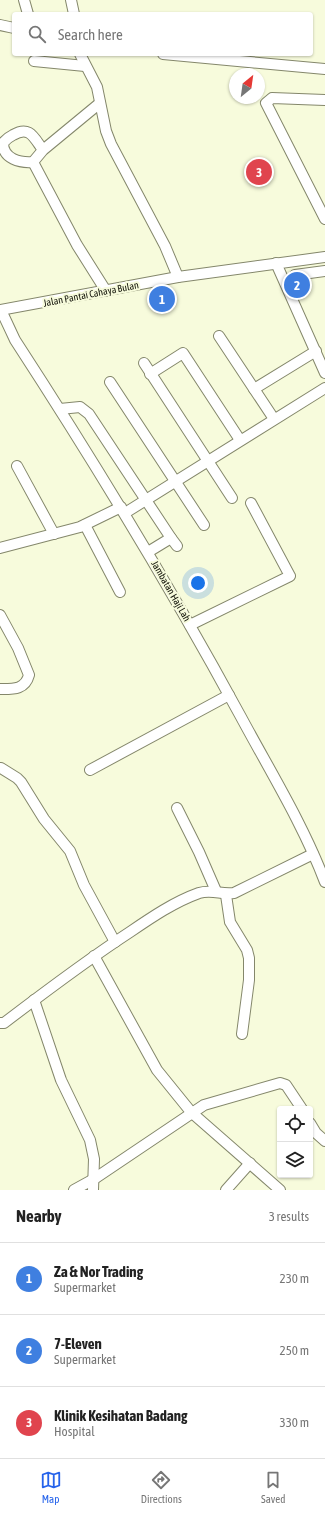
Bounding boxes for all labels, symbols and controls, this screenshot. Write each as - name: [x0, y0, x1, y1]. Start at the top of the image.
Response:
- search box: [12, 12, 313, 56]
- icon: search: [26, 23, 48, 45]
- text: Search here: [58, 26, 123, 43]
- north arrow: [229, 68, 265, 104]
- pin: 3: [246, 157, 272, 187]
- pin: 2: [284, 270, 310, 300]
- street label: Jalan Pantai Cahaya Bulan: [42, 279, 140, 309]
- pin: 1: [149, 284, 175, 314]
- street label: Jambatan Haji Lah: [149, 559, 193, 623]
- your location: [188, 573, 208, 593]
- map controls: [277, 1106, 313, 1178]
- button: locate: [277, 1106, 313, 1142]
- button: layers: [277, 1142, 313, 1178]
- text: Nearby: [16, 1206, 62, 1226]
- text: 3 results: [269, 1209, 309, 1224]
- text: Za & Nor Trading: [54, 1263, 143, 1280]
- text: 1: [26, 1271, 32, 1286]
- text: 230 m: [280, 1271, 309, 1286]
- text: Supermarket: [54, 1280, 116, 1295]
- text: 7-Eleven: [54, 1335, 102, 1352]
- text: 2: [26, 1343, 32, 1358]
- text: 250 m: [280, 1343, 309, 1358]
- text: Supermarket: [54, 1352, 116, 1367]
- text: Klinik Kesihatan Badang: [54, 1407, 188, 1424]
- text: 3: [26, 1415, 32, 1430]
- text: 330 m: [280, 1415, 309, 1430]
- text: Hospital: [54, 1424, 95, 1439]
- tab: Map: [40, 1469, 62, 1505]
- tab: Directions: [141, 1469, 182, 1505]
- tab: Saved: [261, 1469, 285, 1505]

